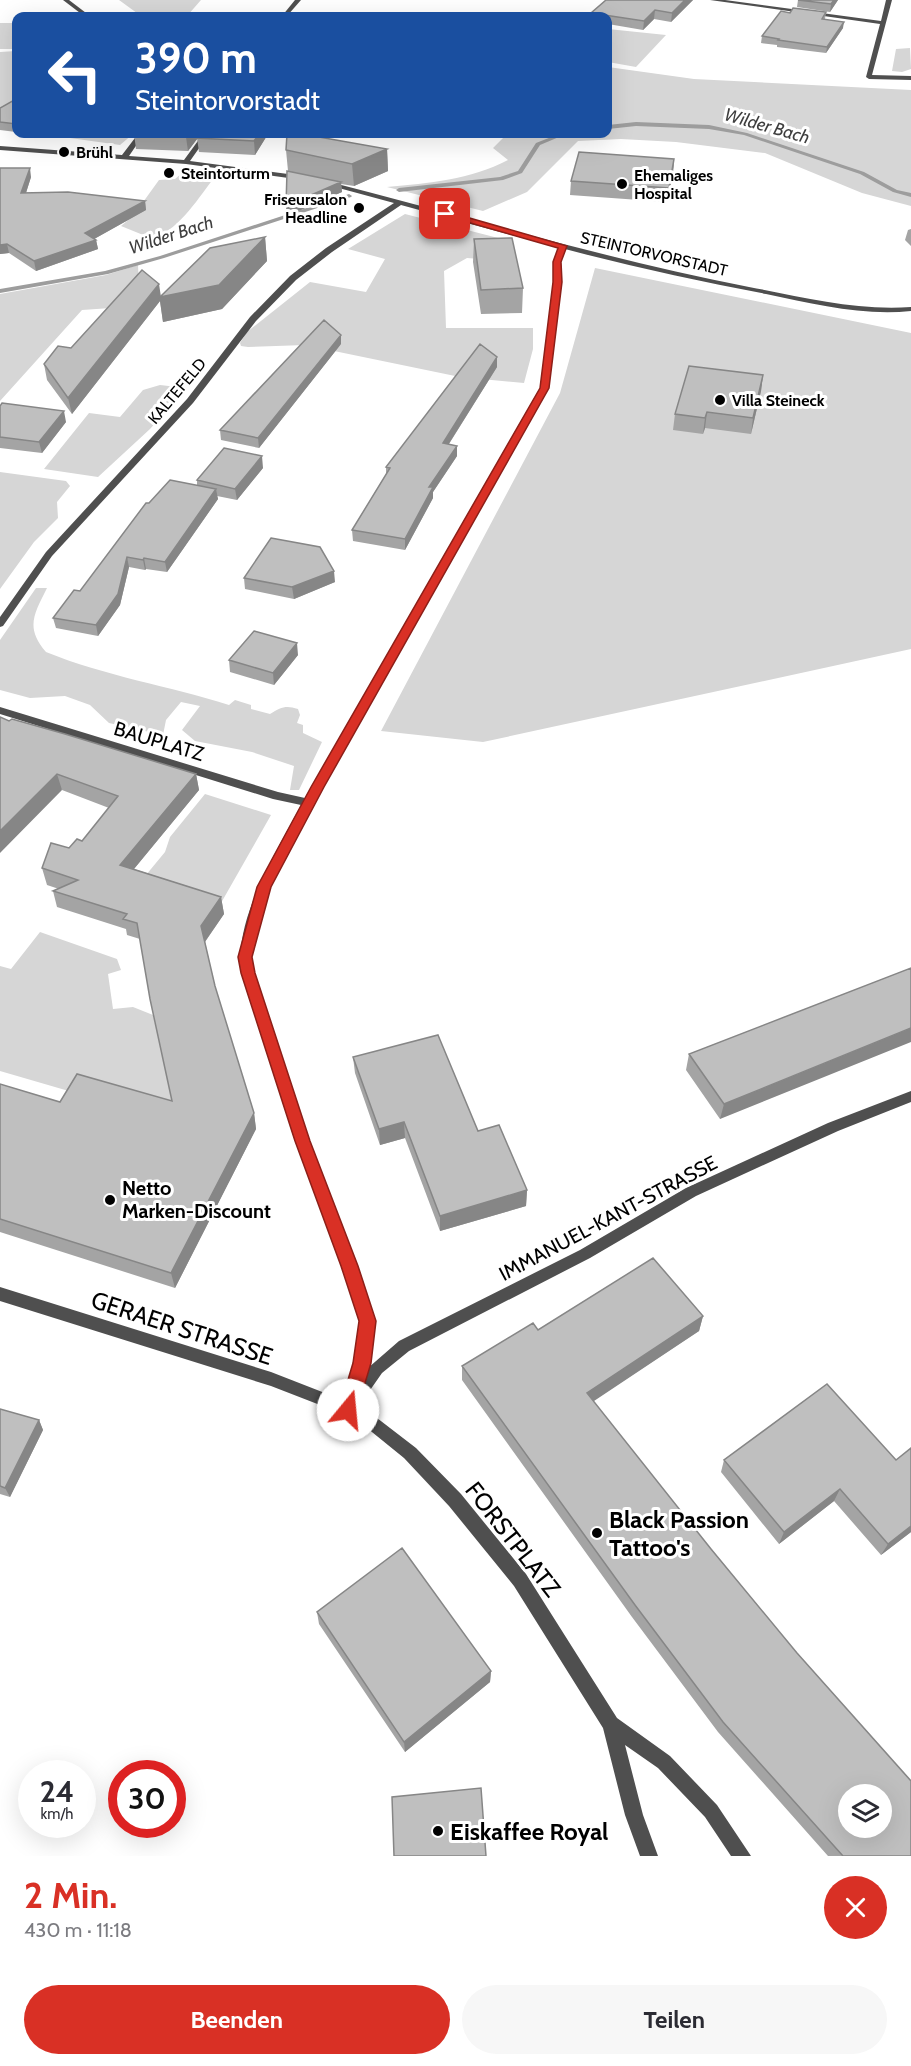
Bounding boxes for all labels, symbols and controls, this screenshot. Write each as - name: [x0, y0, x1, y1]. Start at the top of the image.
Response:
- text: 390 m: [135, 32, 257, 84]
- icon: left: [36, 36, 114, 114]
- text: Steintorvorstadt: [135, 84, 320, 117]
- water label: Wilder Bach: [722, 103, 812, 149]
- place label: Brühl: [76, 143, 113, 162]
- marker: Brühl: [57, 145, 71, 159]
- place label: Steintorturm: [181, 164, 270, 183]
- marker: Steintorturm: [162, 166, 176, 180]
- place label: Ehemaliges Hospital: [634, 166, 713, 203]
- marker: Ehemaliges Hospital: [615, 177, 629, 191]
- pin: [419, 188, 470, 239]
- place label: Friseursalon Headline: [264, 190, 347, 227]
- icon: arrive: [428, 197, 461, 230]
- marker: Friseursalon Headline: [352, 201, 366, 215]
- water label: Wilder Bach: [126, 211, 216, 259]
- street label: STEINTORVORSTADT: [579, 228, 730, 280]
- street label: KALTEFELD: [144, 354, 210, 428]
- place label: Villa Steineck: [732, 391, 825, 410]
- marker: Villa Steineck: [713, 393, 727, 407]
- street label: BAUPLATZ: [111, 716, 207, 766]
- street label: IMMANUEL-KANT-STRASSE: [495, 1150, 721, 1286]
- place label: Netto Marken-Discount: [122, 1176, 271, 1223]
- marker: Netto Marken-Discount: [103, 1193, 117, 1207]
- street label: GERAER STRASSE: [88, 1285, 276, 1371]
- position arrow: [316, 1378, 380, 1442]
- street label: FORSTPLATZ: [459, 1476, 567, 1603]
- place label: Black Passion Tattoo's: [609, 1505, 749, 1562]
- marker: Black Passion Tattoo's: [590, 1526, 604, 1540]
- speed limit sign: 30: [108, 1760, 186, 1838]
- text: 24: [40, 1773, 74, 1810]
- map controls: [838, 1784, 892, 1838]
- button: layers: [838, 1784, 892, 1838]
- text: km/h: [41, 1805, 73, 1823]
- place label: Eiskaffee Royal: [450, 1817, 608, 1846]
- marker: Eiskaffee Royal: [431, 1824, 445, 1838]
- text: 2 Min.: [24, 1873, 117, 1917]
- button: close: [824, 1876, 887, 1939]
- text: 430 m · 11:18: [24, 1918, 132, 1942]
- button: Beenden: [24, 1985, 450, 2054]
- button: Teilen: [462, 1985, 887, 2054]

